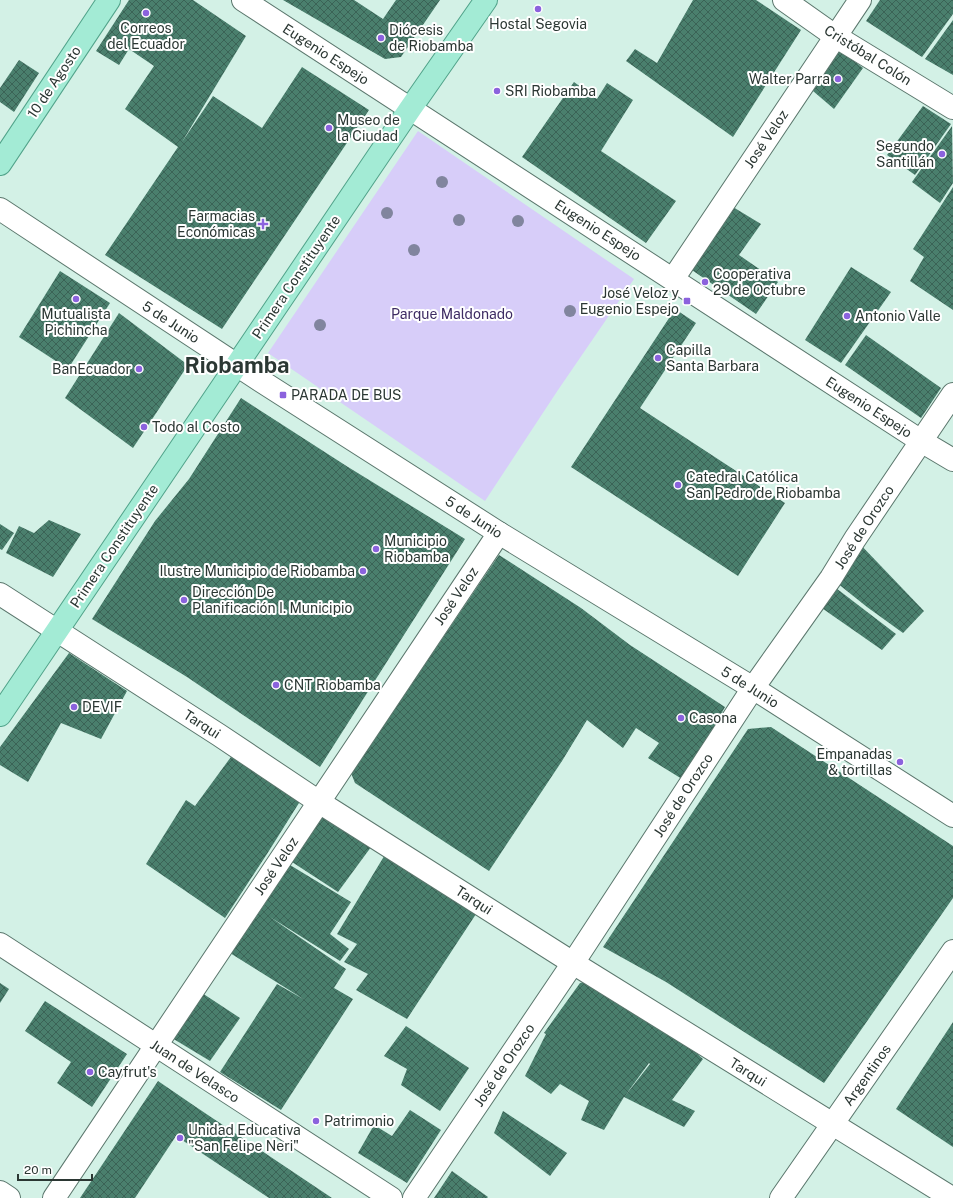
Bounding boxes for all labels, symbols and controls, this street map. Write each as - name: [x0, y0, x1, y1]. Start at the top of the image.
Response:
- marker: Hostal Segovia: [533, 4, 543, 14]
- marker: Correos del Ecuador: [141, 8, 151, 18]
- place label: Hostal Segovia: [489, 16, 587, 32]
- place label: Correos del Ecuador: [107, 20, 185, 52]
- street label: Eugenio Espejo: [280, 20, 372, 88]
- place label: Diócesis de Riobamba: [389, 22, 473, 54]
- street label: Cristóbal Colón: [821, 22, 915, 88]
- marker: Diócesis de Riobamba: [376, 33, 386, 43]
- street label: 10 de Agosto: [24, 43, 84, 121]
- place label: Walter Parra: [749, 71, 830, 87]
- marker: Walter Parra: [833, 74, 843, 84]
- place label: SRI Riobamba: [505, 83, 596, 99]
- marker: SRI Riobamba: [492, 86, 502, 96]
- street label: José Veloz: [741, 107, 791, 171]
- place label: Museo de la Ciudad: [337, 112, 400, 144]
- marker: Museo de la Ciudad: [324, 123, 334, 133]
- place label: Segundo Santillán: [876, 138, 934, 170]
- marker: Segundo Santillán: [937, 149, 947, 159]
- street label: Eugenio Espejo: [552, 196, 644, 264]
- place label: Farmacias Económicas: [177, 208, 255, 240]
- street label: Primera Constituyente: [249, 212, 343, 342]
- marker: Farmacias Económicas: [258, 219, 268, 229]
- place label: Cooperativa 29 de Octubre: [713, 266, 806, 298]
- marker: Cooperativa 29 de Octubre: [700, 277, 710, 287]
- place label: José Veloz y Eugenio Espejo: [580, 285, 679, 317]
- marker: Mutualista Pichincha: [71, 294, 81, 304]
- marker: José Veloz y Eugenio Espejo: [682, 296, 692, 306]
- street label: 5 de Junio: [139, 298, 203, 346]
- place label: Mutualista Pichincha: [41, 306, 111, 338]
- park label: Parque Maldonado: [391, 306, 513, 322]
- place label: Antonio Valle: [855, 308, 941, 324]
- marker: Antonio Valle: [842, 311, 852, 321]
- place label: Capilla Santa Barbara: [666, 342, 759, 374]
- district label: Riobamba: [184, 352, 290, 378]
- marker: Capilla Santa Barbara: [653, 353, 663, 363]
- place label: BanEcuador: [52, 361, 131, 377]
- marker: BanEcuador: [134, 364, 144, 374]
- street label: Eugenio Espejo: [823, 373, 915, 441]
- place label: PARADA DE BUS: [291, 387, 402, 403]
- marker: PARADA DE BUS: [278, 390, 288, 400]
- place label: Todo al Costo: [152, 419, 240, 435]
- marker: Todo al Costo: [139, 422, 149, 432]
- place label: Catedral Católica San Pedro de Riobamba: [686, 469, 841, 501]
- marker: Catedral Católica San Pedro de Riobamba: [673, 480, 683, 490]
- street label: Primera Constituyente: [67, 481, 161, 611]
- street label: José de Orozco: [831, 482, 897, 572]
- street label: 5 de Junio: [442, 493, 506, 541]
- place label: Municipio Riobamba: [384, 533, 449, 565]
- marker: Municipio Riobamba: [371, 544, 381, 554]
- place label: Ilustre Municipio de Riobamba: [159, 563, 355, 579]
- street label: José Veloz: [431, 564, 481, 628]
- marker: Ilustre Municipio de Riobamba: [358, 566, 368, 576]
- place label: Dirección De Planificación I. Municipio: [192, 584, 352, 616]
- marker: Dirección De Planificación I. Municipio: [179, 595, 189, 605]
- street label: 5 de Junio: [718, 663, 782, 711]
- place label: CNT Riobamba: [284, 677, 381, 693]
- marker: CNT Riobamba: [271, 680, 281, 690]
- place label: DEVIF: [82, 699, 122, 715]
- marker: DEVIF: [69, 702, 79, 712]
- street label: Tarqui: [181, 706, 223, 742]
- place label: Casona: [689, 710, 737, 726]
- marker: Casona: [676, 713, 686, 723]
- place label: Empanadas & tortillas: [816, 746, 892, 778]
- street label: José de Orozco: [650, 750, 716, 840]
- marker: Empanadas & tortillas: [895, 757, 905, 767]
- street label: José Veloz: [251, 834, 301, 898]
- street label: Tarqui: [453, 882, 495, 918]
- street label: José de Orozco: [470, 1020, 538, 1109]
- street label: Juan de Velasco: [147, 1036, 243, 1106]
- street label: Argentinos: [840, 1041, 894, 1109]
- street label: Tarqui: [727, 1054, 769, 1090]
- place label: Cayfrut's: [98, 1064, 156, 1080]
- marker: Cayfrut's: [85, 1067, 95, 1077]
- place label: Patrimonio: [324, 1113, 394, 1129]
- marker: Patrimonio: [311, 1116, 321, 1126]
- place label: Unidad Educativa "San Felipe Neri": [188, 1122, 301, 1154]
- marker: Unidad Educativa "San Felipe Neri": [175, 1133, 185, 1143]
- scale bar: [18, 1156, 92, 1182]
- text: 20 m: [24, 1163, 52, 1177]

